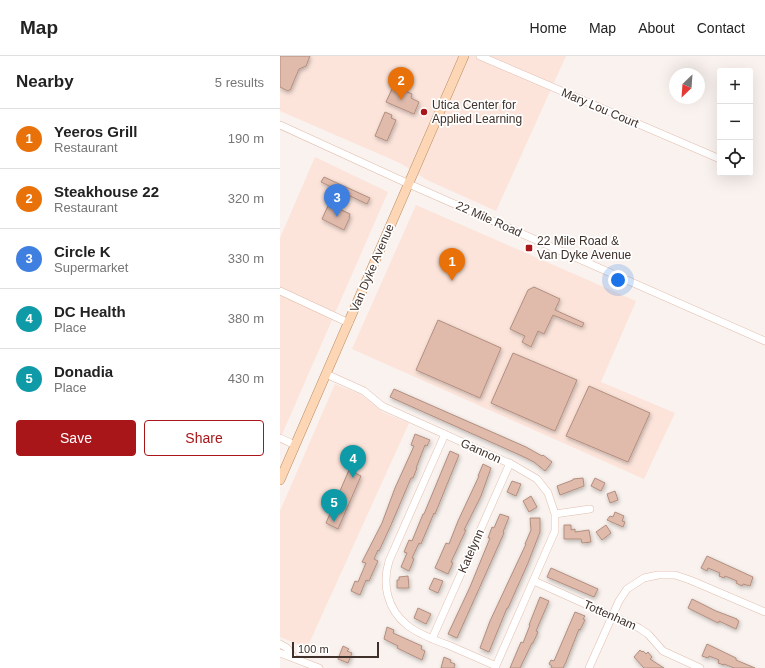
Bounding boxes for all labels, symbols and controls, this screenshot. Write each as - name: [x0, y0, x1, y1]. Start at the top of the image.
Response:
- text: Map: [20, 17, 58, 38]
- text: Home: [530, 20, 567, 36]
- text: Map: [589, 20, 616, 36]
- text: About: [638, 20, 675, 36]
- text: Contact: [697, 20, 745, 36]
- pin: 2: [388, 67, 414, 100]
- north arrow: [669, 68, 705, 104]
- map controls: [717, 68, 753, 176]
- button: +: [717, 68, 753, 104]
- text: Nearby: [16, 72, 74, 91]
- text: 5 results: [215, 75, 264, 90]
- street label: Mary Lou Court: [559, 85, 641, 131]
- place label: Utica Center for Applied Learning: [432, 98, 522, 126]
- button: −: [717, 104, 753, 140]
- marker: Utica Center for Applied Learning: [419, 107, 429, 117]
- text: Yeeros Grill: [54, 123, 137, 140]
- text: 1: [25, 131, 33, 146]
- text: 190 m: [228, 131, 264, 146]
- text: Restaurant: [54, 140, 118, 155]
- button: locate: [717, 140, 753, 176]
- text: Steakhouse 22: [54, 183, 159, 200]
- pin: 3: [324, 184, 350, 217]
- text: 2: [25, 191, 33, 206]
- text: 320 m: [228, 191, 264, 206]
- street label: 22 Mile Road: [454, 198, 524, 240]
- text: Restaurant: [54, 200, 118, 215]
- street label: Van Dyke Avenue: [347, 222, 397, 314]
- place label: 22 Mile Road & Van Dyke Avenue: [537, 234, 632, 262]
- text: Circle K: [54, 243, 111, 260]
- marker: 22 Mile Road & Van Dyke Avenue: [524, 243, 534, 253]
- pin: 1: [439, 248, 465, 281]
- text: 3: [25, 251, 33, 266]
- text: 330 m: [228, 251, 264, 266]
- text: Supermarket: [54, 260, 128, 275]
- your location: [608, 270, 628, 290]
- text: DC Health: [54, 303, 126, 320]
- text: 4: [25, 311, 33, 326]
- text: 380 m: [228, 311, 264, 326]
- text: Place: [54, 320, 87, 335]
- text: Donadia: [54, 363, 113, 380]
- text: 5: [25, 371, 33, 386]
- text: 430 m: [228, 371, 264, 386]
- text: Place: [54, 380, 87, 395]
- button: Save: [16, 420, 136, 456]
- button: Share: [144, 420, 264, 456]
- street label: Gannon: [459, 436, 503, 466]
- pin: 4: [340, 445, 366, 478]
- pin: 5: [321, 489, 347, 522]
- street label: Katelynn: [455, 527, 487, 575]
- street label: Tottenham: [582, 597, 638, 633]
- scale bar: [292, 640, 379, 659]
- text: 100 m: [298, 643, 329, 655]

